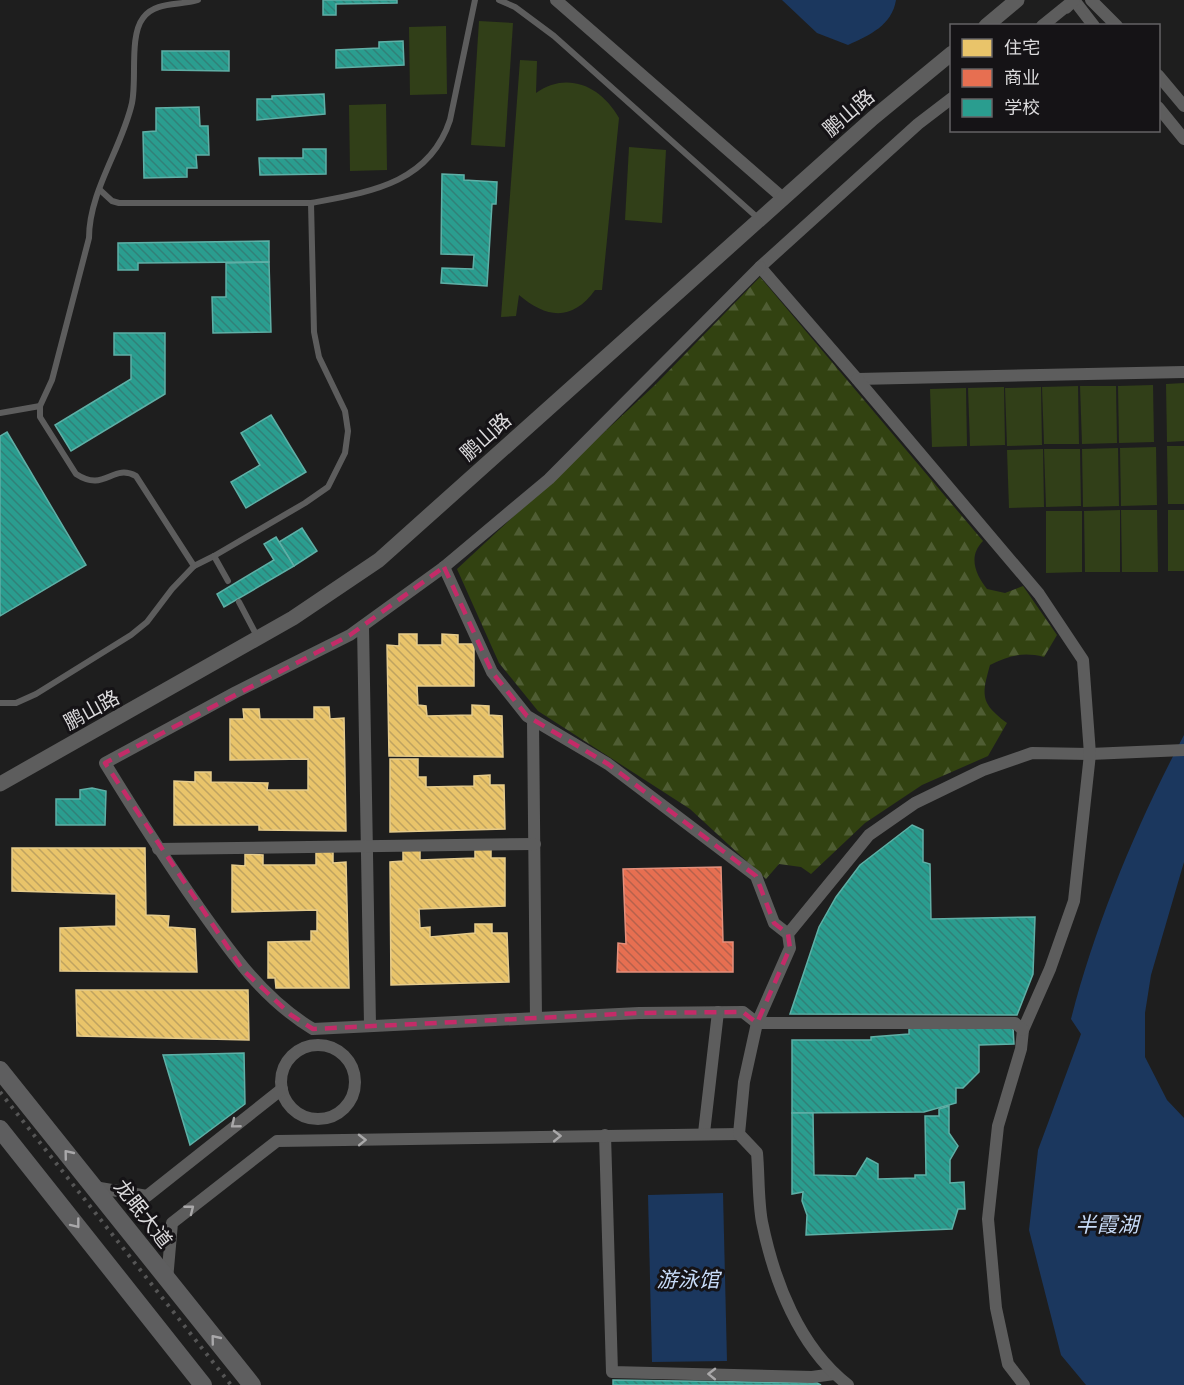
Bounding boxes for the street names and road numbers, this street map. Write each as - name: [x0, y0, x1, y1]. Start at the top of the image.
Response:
- street label: 鹏山路: [817, 83, 879, 141]
- street label: 鹏山路: [455, 407, 515, 465]
- street label: 鹏山路: [59, 684, 123, 734]
- street label: 龙眠大道: [110, 1174, 178, 1252]

